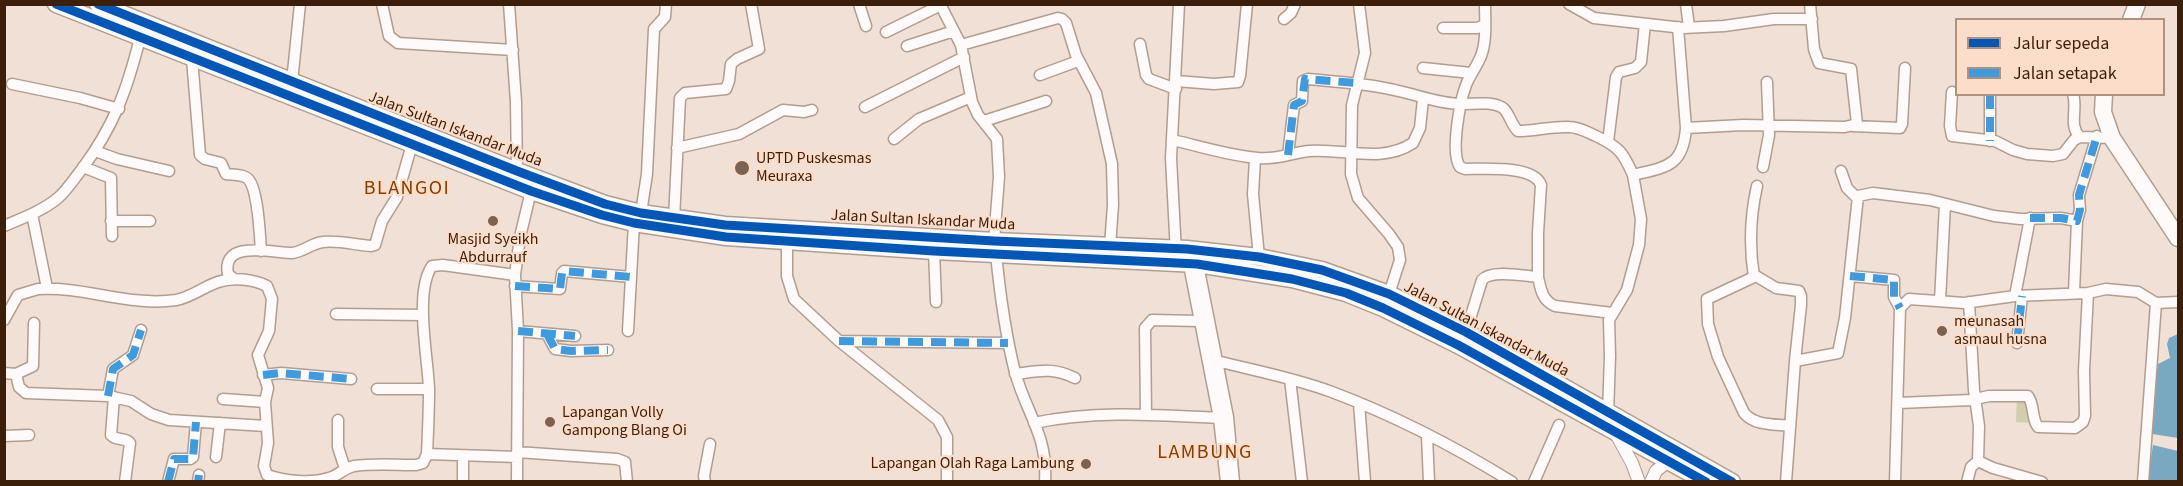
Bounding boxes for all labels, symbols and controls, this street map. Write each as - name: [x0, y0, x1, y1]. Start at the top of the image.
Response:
- legend: [1955, 18, 2165, 96]
- text: Jalur sepeda: [2013, 31, 2109, 56]
- text: Jalan setapak: [2013, 61, 2117, 86]
- street label: Jalan Sultan Iskandar Muda: [365, 88, 545, 172]
- place label: UPTD Puskesmas Meuraxa: [756, 149, 871, 187]
- marker: UPTD Puskesmas Meuraxa: [733, 159, 751, 177]
- district label: BLANGOI: [364, 178, 450, 202]
- street label: Jalan Sultan Iskandar Muda: [830, 207, 1016, 235]
- marker: Masjid Syeikh Abdurrauf: [486, 214, 500, 228]
- place label: Masjid Syeikh Abdurrauf: [448, 230, 538, 268]
- street label: Jalan Sultan Iskandar Muda: [1400, 278, 1572, 382]
- place label: meunasah asmaul husna: [1954, 312, 2047, 350]
- marker: meunasah asmaul husna: [1935, 324, 1949, 338]
- place label: Lapangan Volly Gampong Blang Oi: [562, 403, 687, 441]
- marker: Lapangan Volly Gampong Blang Oi: [543, 415, 557, 429]
- district label: LAMBUNG: [1157, 442, 1253, 466]
- place label: Lapangan Olah Raga Lambung: [871, 454, 1074, 474]
- marker: Lapangan Olah Raga Lambung: [1079, 457, 1093, 471]

